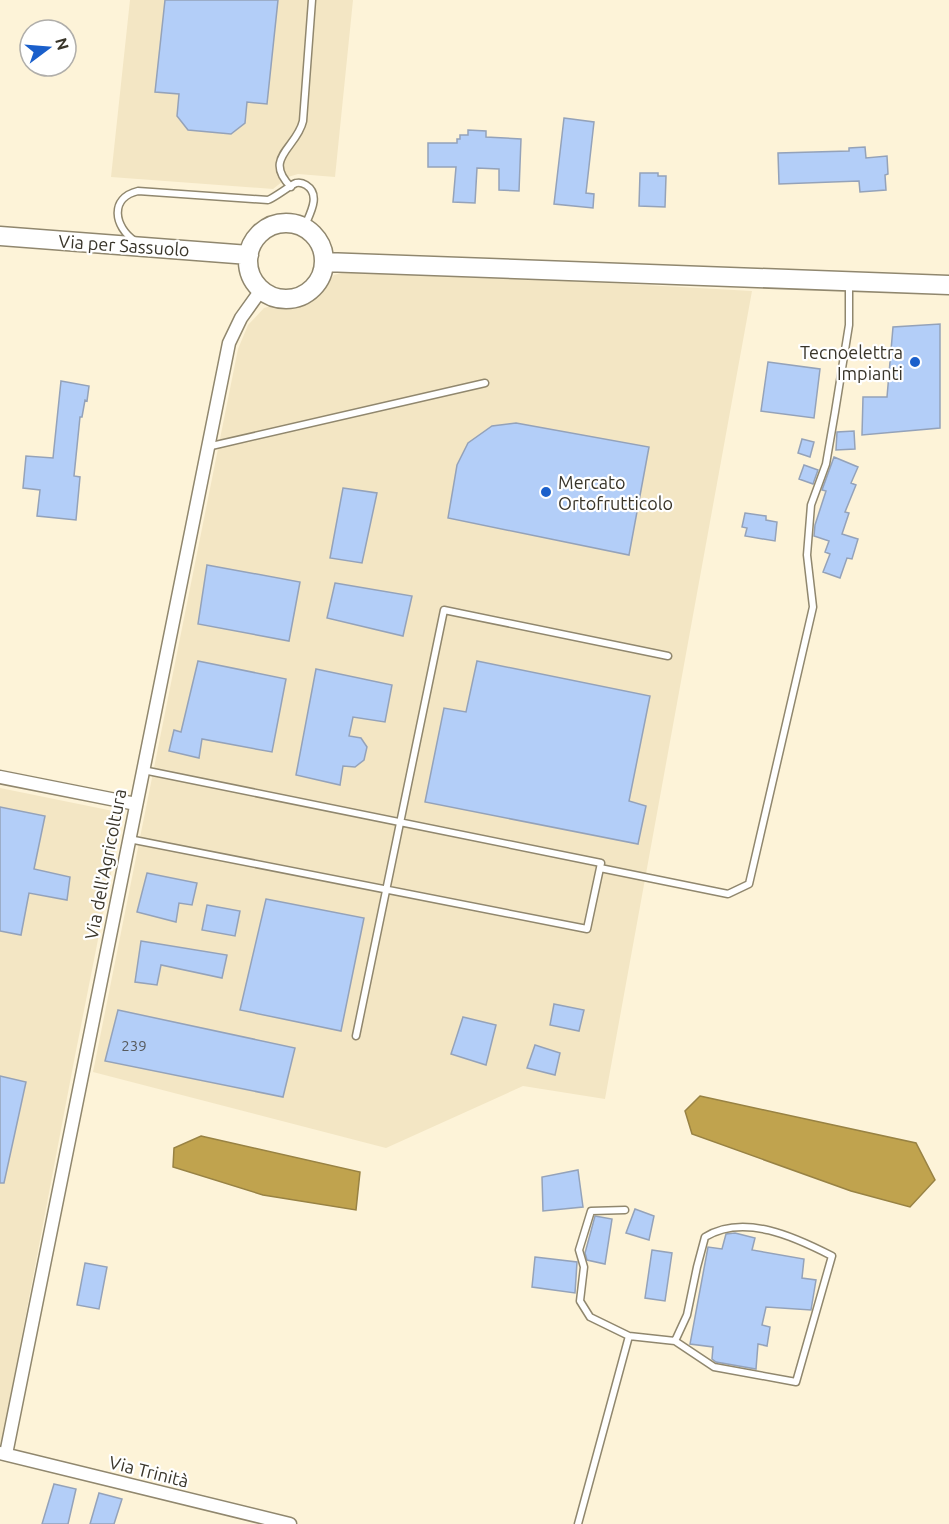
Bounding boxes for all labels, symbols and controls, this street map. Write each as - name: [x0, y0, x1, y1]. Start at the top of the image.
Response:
- north arrow: [18, 18, 78, 78]
- text: N: [52, 36, 73, 52]
- street label: Via per Sassuolo: [58, 230, 190, 260]
- place label: Tecnoelettra Impianti: [800, 342, 903, 383]
- marker: Tecnoelettra Impianti: [908, 355, 922, 369]
- place label: Mercato Ortofrutticolo: [558, 472, 673, 513]
- marker: Mercato Ortofrutticolo: [539, 485, 553, 499]
- street label: Via dell'Agricoltura: [81, 787, 129, 941]
- house number: 239: [121, 1037, 147, 1054]
- street label: Via Trinità: [107, 1451, 191, 1491]

